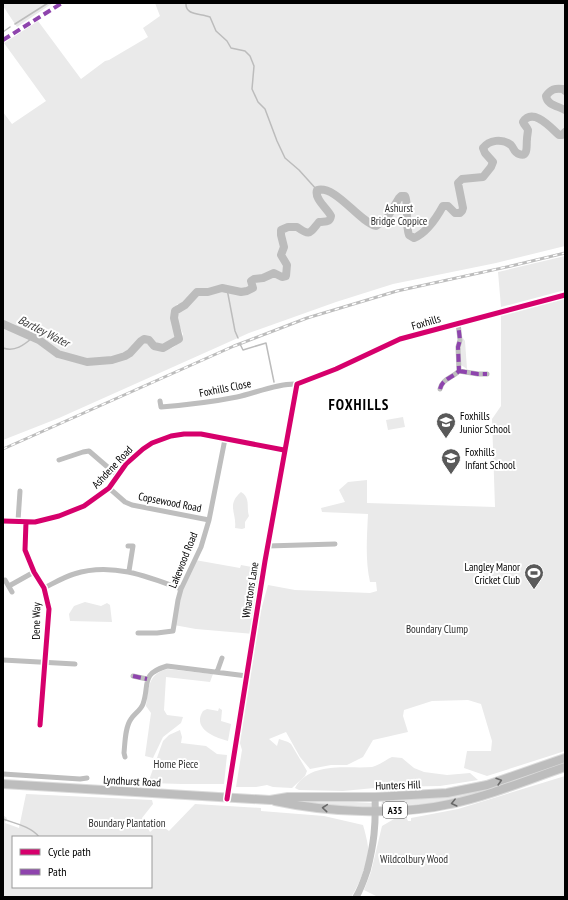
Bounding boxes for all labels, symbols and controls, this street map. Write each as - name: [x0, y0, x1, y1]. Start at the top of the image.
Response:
- park label: Ashurst Bridge Coppice: [371, 201, 428, 228]
- street label: Foxhills: [410, 311, 442, 333]
- water label: Bartley Water: [16, 312, 74, 351]
- street label: Foxhills Close: [198, 376, 253, 400]
- district label: FOXHILLS: [329, 395, 389, 414]
- place label: Foxhills Junior School: [459, 409, 511, 436]
- school or university icon: Foxhills Junior School: [435, 411, 457, 439]
- street label: Ashdene Road: [89, 442, 136, 491]
- place label: Foxhills Infant School: [465, 445, 516, 472]
- school or university icon: Foxhills Infant School: [440, 447, 462, 475]
- street label: Copsewood Road: [137, 489, 203, 515]
- street label: Lakewood Road: [165, 530, 201, 590]
- street label: Whartons Lane: [239, 560, 261, 619]
- place label: Langley Manor Cricket Club: [465, 560, 520, 587]
- sports icon: Langley Manor Cricket Club: [523, 562, 545, 590]
- street label: Dene Way: [29, 601, 43, 640]
- park label: Boundary Clump: [406, 622, 468, 636]
- park label: Home Piece: [154, 757, 199, 771]
- street label: Lyndhurst Road: [103, 772, 162, 790]
- street label: Hunters Hill: [375, 777, 421, 793]
- one-way arrow: [495, 777, 502, 786]
- one-way arrow: [451, 799, 458, 807]
- road number: A35: [383, 802, 407, 818]
- one-way arrow: [322, 804, 328, 813]
- park label: Boundary Plantation: [88, 816, 166, 830]
- legend: [12, 836, 152, 888]
- text: Cycle path: [48, 844, 91, 859]
- park label: Wildcolbury Wood: [380, 852, 448, 866]
- text: Path: [48, 864, 66, 879]

